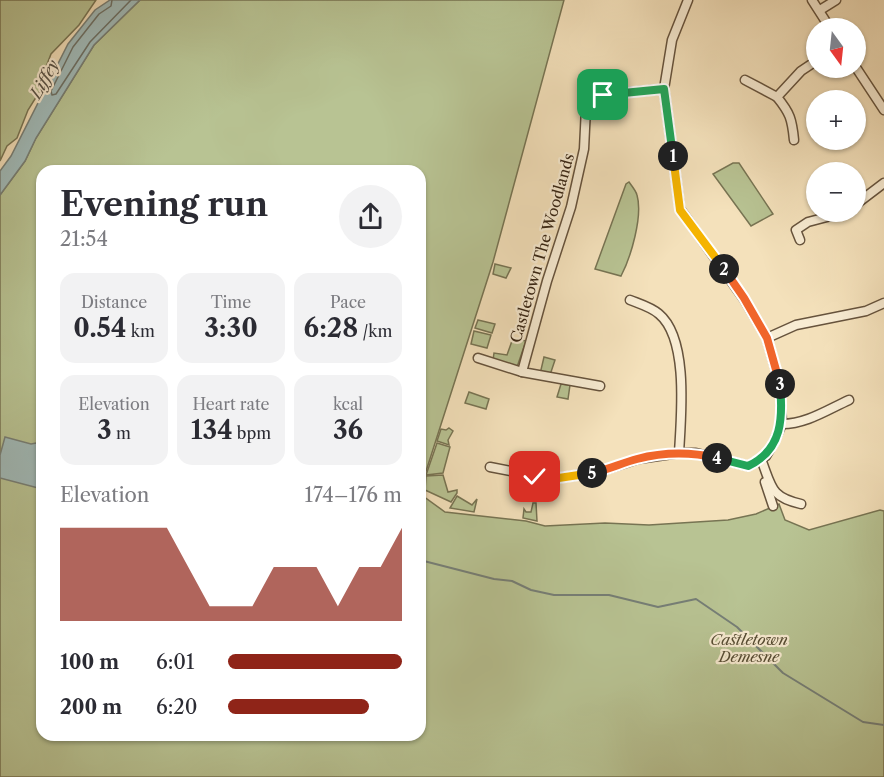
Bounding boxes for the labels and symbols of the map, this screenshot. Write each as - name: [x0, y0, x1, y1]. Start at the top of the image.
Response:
- north arrow: [806, 18, 866, 78]
- water label: Liffey: [24, 56, 63, 104]
- pin: [577, 69, 628, 120]
- pin: 1: [658, 141, 688, 171]
- street label: Castletown The Woodlands: [506, 151, 578, 345]
- pin: 2: [709, 254, 739, 284]
- pin: 3: [765, 369, 795, 399]
- pin: 4: [702, 443, 732, 473]
- pin: [509, 451, 560, 502]
- pin: 5: [577, 458, 607, 488]
- park label: Castletown Demesne: [710, 630, 788, 666]

